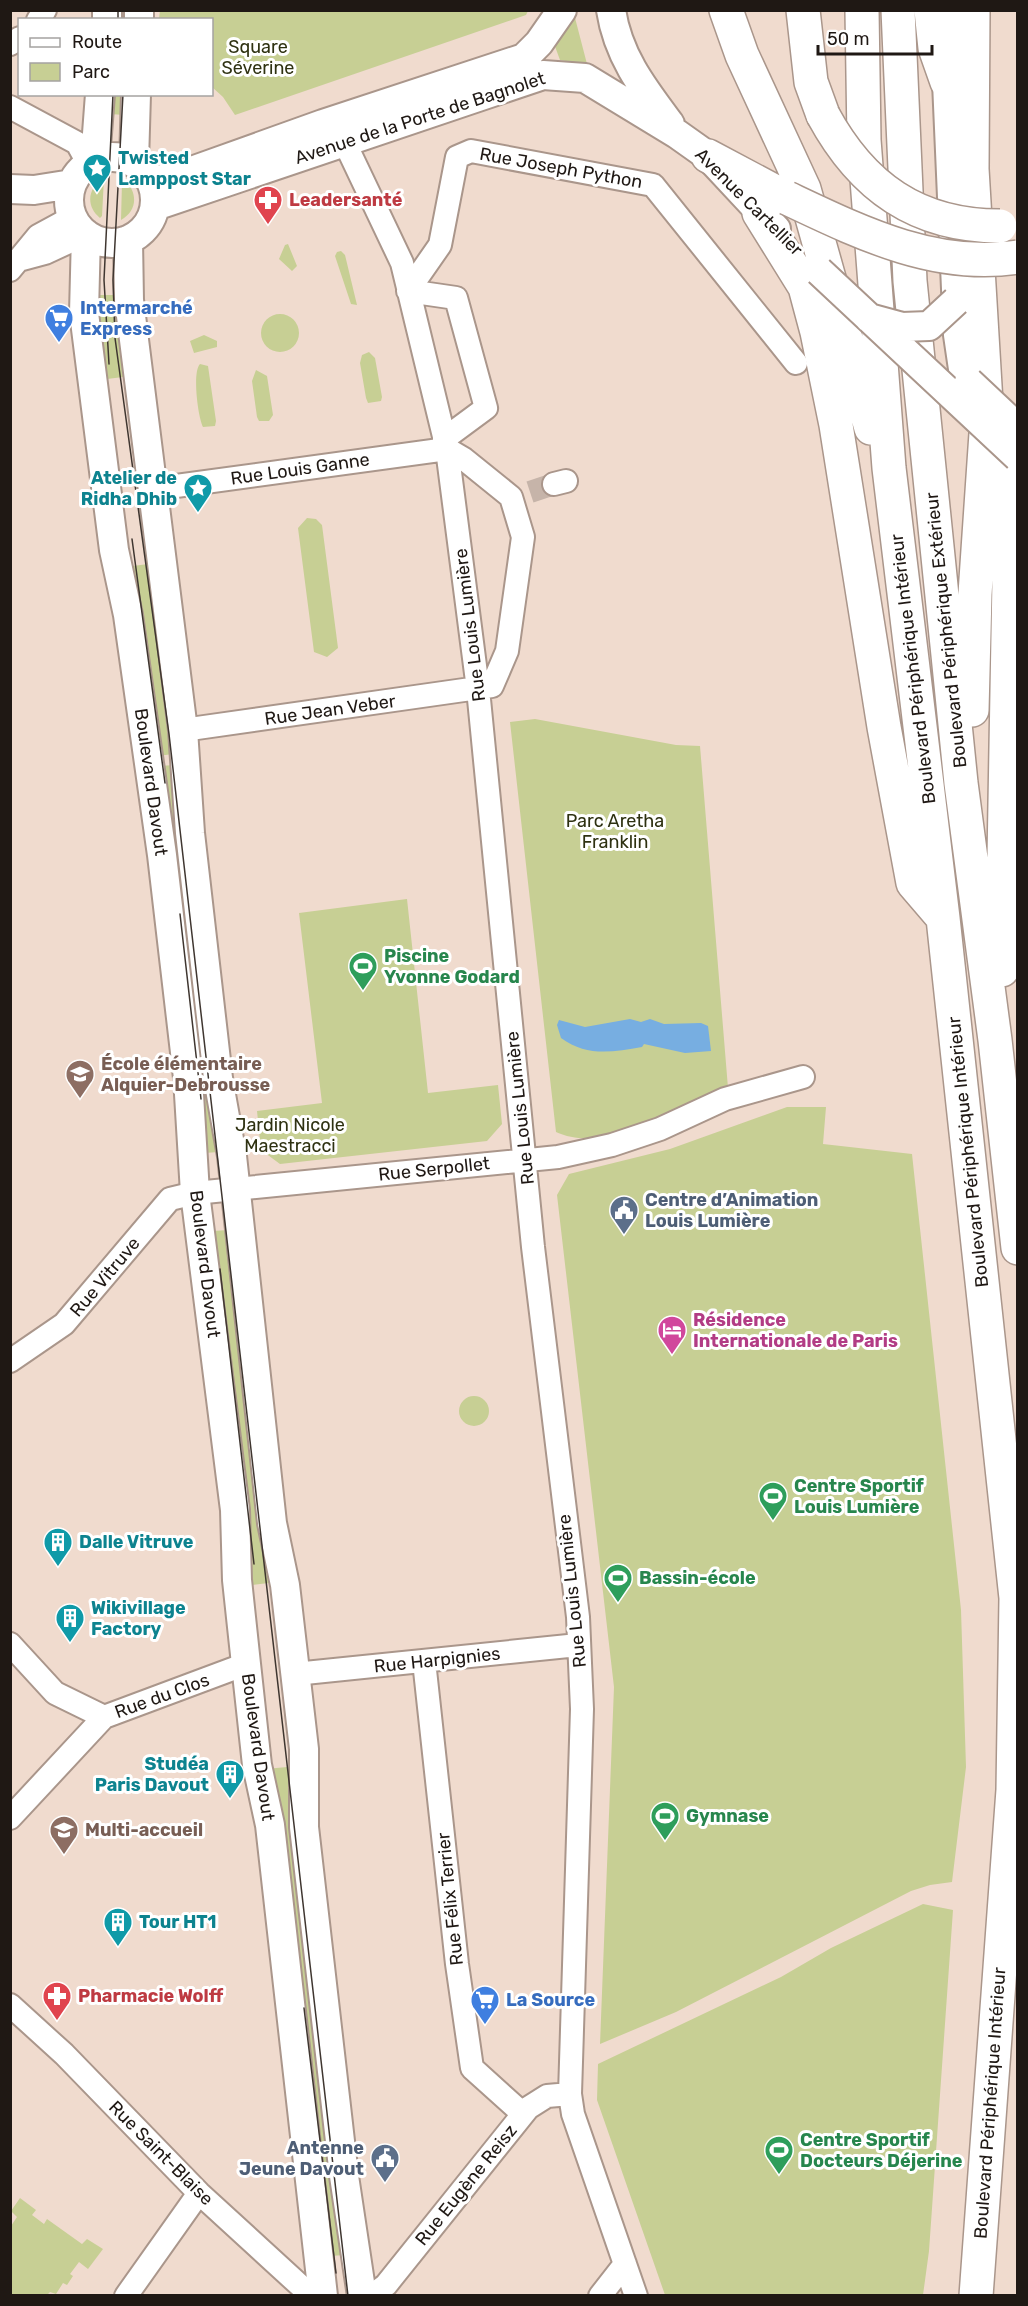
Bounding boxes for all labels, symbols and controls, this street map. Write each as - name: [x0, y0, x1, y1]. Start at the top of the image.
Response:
- legend: [18, 18, 213, 96]
- scale bar: [818, 18, 932, 56]
- text: 50 m: [827, 28, 870, 50]
- text: Route: [72, 31, 122, 53]
- park label: Square Séverine: [222, 36, 294, 79]
- text: Parc: [72, 61, 110, 83]
- street label: Avenue de la Porte de Bagnolet: [292, 67, 548, 169]
- street label: Rue Joseph Python: [478, 143, 644, 193]
- street label: Avenue Cartellier: [691, 144, 808, 261]
- place label: Twisted Lamppost Star: [118, 147, 251, 190]
- place icon: Twisted Lamppost Star: [81, 152, 113, 194]
- pharmacy icon: Leadersanté: [252, 184, 284, 226]
- place label: Leadersanté: [289, 189, 403, 211]
- place label: Intermarché Express: [80, 297, 193, 340]
- supermarket icon: Intermarché Express: [43, 302, 75, 344]
- street label: Rue Louis Ganne: [229, 448, 371, 490]
- place label: Atelier de Ridha Dhib: [81, 467, 177, 510]
- place icon: Atelier de Ridha Dhib: [182, 472, 214, 514]
- street label: Boulevard Périphérique Extérieur: [921, 491, 971, 769]
- street label: Boulevard Périphérique Intérieur: [885, 532, 941, 805]
- street label: Rue Louis Lumière: [450, 547, 490, 703]
- street label: Rue Jean Veber: [263, 690, 397, 730]
- street label: Boulevard Davout: [130, 707, 172, 857]
- park label: Parc Aretha Franklin: [566, 810, 664, 853]
- place label: Piscine Yvonne Godard: [384, 945, 520, 988]
- sports icon: Piscine Yvonne Godard: [347, 950, 379, 992]
- street label: Boulevard Périphérique Intérieur: [943, 1015, 993, 1288]
- street label: Rue Louis Lumière: [501, 1030, 539, 1186]
- place label: École élémentaire Alquier-Debrousse: [101, 1053, 271, 1096]
- school or university icon: École élémentaire Alquier-Debrousse: [64, 1058, 96, 1100]
- park label: Jardin Nicole Maestracci: [235, 1114, 345, 1157]
- street label: Rue Serpollet: [377, 1152, 491, 1186]
- street label: Boulevard Davout: [185, 1189, 225, 1339]
- place label: Centre d’Animation Louis Lumière: [645, 1189, 818, 1232]
- public building icon: Centre d’Animation Louis Lumière: [608, 1194, 640, 1236]
- street label: Rue Vitruve: [65, 1233, 145, 1321]
- place label: Résidence Internationale de Paris: [693, 1309, 898, 1352]
- hotel icon: Résidence Internationale de Paris: [656, 1314, 688, 1356]
- place label: Centre Sportif Louis Lumière: [794, 1475, 924, 1518]
- sports icon: Centre Sportif Louis Lumière: [757, 1480, 789, 1522]
- street label: Rue Louis Lumière: [553, 1513, 591, 1669]
- building icon: Dalle Vitruve: [42, 1526, 74, 1568]
- place label: Dalle Vitruve: [79, 1531, 194, 1553]
- sports icon: Bassin-école: [602, 1562, 634, 1604]
- place label: Bassin-école: [639, 1567, 756, 1589]
- place label: Wikivillage Factory: [91, 1597, 186, 1640]
- building icon: Wikivillage Factory: [54, 1602, 86, 1644]
- street label: Rue Harpignies: [373, 1642, 501, 1678]
- street label: Rue du Clos: [112, 1669, 212, 1723]
- street label: Boulevard Davout: [237, 1672, 279, 1822]
- place label: Studéa Paris Davout: [95, 1753, 209, 1796]
- building icon: Studéa Paris Davout: [214, 1758, 246, 1800]
- sports icon: Gymnase: [649, 1800, 681, 1842]
- place label: Gymnase: [686, 1805, 769, 1827]
- school or university icon: Multi-accueil: [48, 1814, 80, 1856]
- place label: Multi-accueil: [85, 1819, 203, 1841]
- street label: Rue Félix Terrier: [432, 1831, 468, 1967]
- building icon: Tour HT1: [102, 1906, 134, 1948]
- place label: Tour HT1: [139, 1911, 217, 1933]
- street label: Boulevard Périphérique Intérieur: [970, 1966, 1010, 2240]
- pharmacy icon: Pharmacie Wolff: [41, 1980, 73, 2022]
- supermarket icon: La Source: [469, 1984, 501, 2026]
- place label: Pharmacie Wolff: [78, 1985, 224, 2007]
- place label: La Source: [506, 1989, 595, 2011]
- street label: Rue Saint-Blaise: [104, 2096, 218, 2210]
- street label: Rue Eugène Reisz: [410, 2120, 522, 2250]
- place label: Centre Sportif Docteurs Déjerine: [800, 2129, 963, 2172]
- sports icon: Centre Sportif Docteurs Déjerine: [763, 2134, 795, 2176]
- place label: Antenne Jeune Davout: [239, 2137, 364, 2180]
- public building icon: Antenne Jeune Davout: [369, 2142, 401, 2184]

